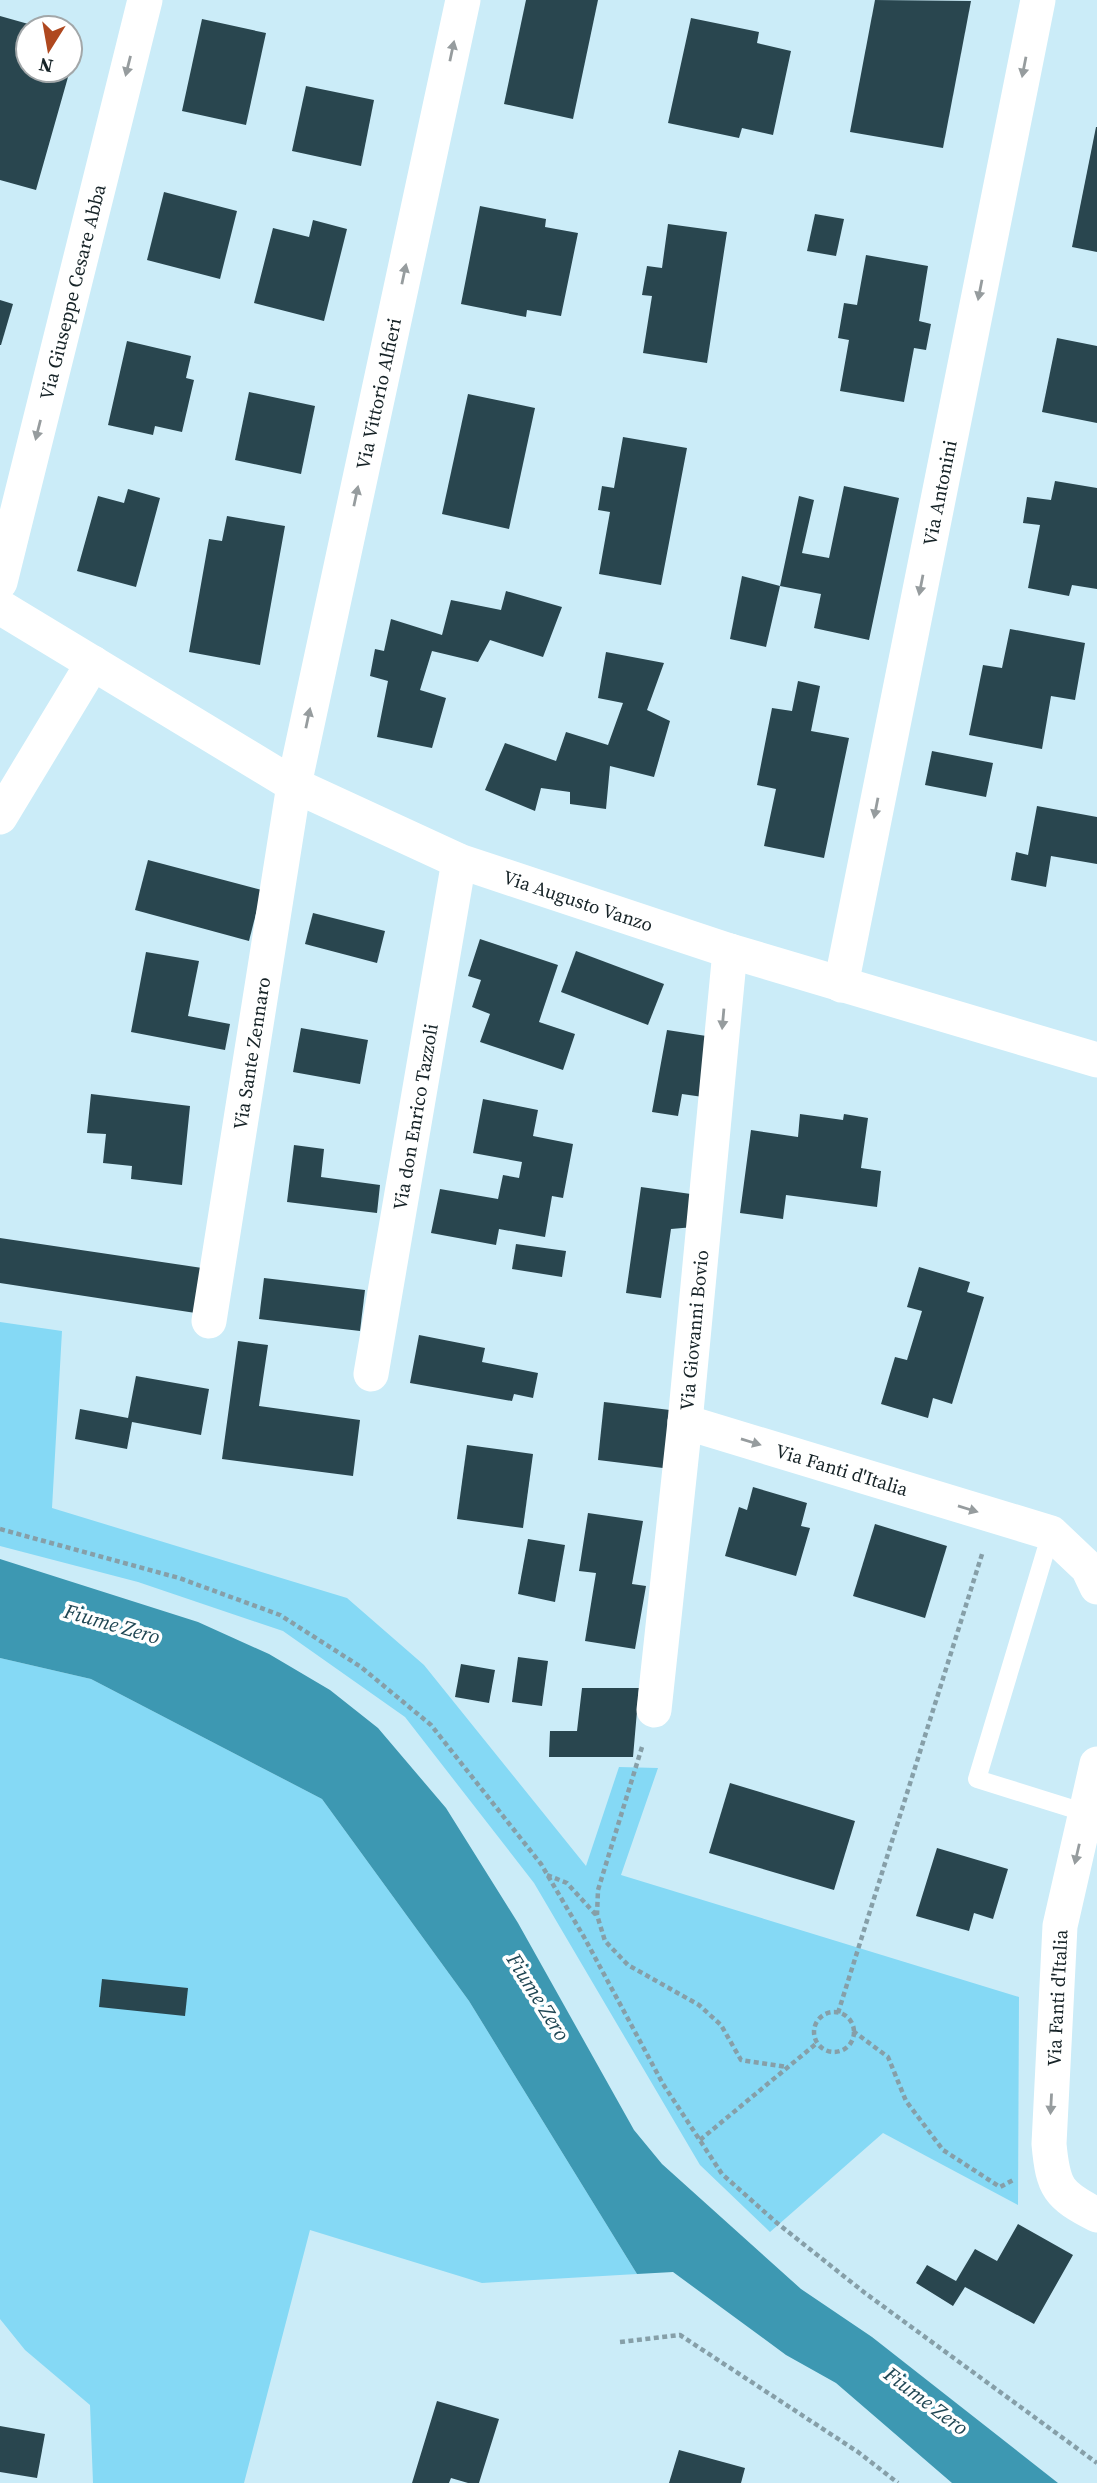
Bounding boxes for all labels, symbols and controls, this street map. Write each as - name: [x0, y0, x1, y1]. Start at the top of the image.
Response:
- north arrow: [14, 14, 84, 84]
- one-way arrow: [446, 40, 457, 62]
- text: N: [36, 52, 55, 80]
- one-way arrow: [122, 55, 133, 77]
- one-way arrow: [1019, 56, 1030, 78]
- street label: Via Giuseppe Cesare Abba: [33, 181, 112, 402]
- one-way arrow: [398, 263, 409, 285]
- one-way arrow: [974, 279, 985, 301]
- street label: Via Vittorio Alfieri: [349, 315, 407, 472]
- one-way arrow: [32, 419, 43, 441]
- street label: Via Antonini: [916, 437, 963, 548]
- one-way arrow: [351, 485, 362, 507]
- one-way arrow: [915, 574, 926, 596]
- one-way arrow: [303, 707, 314, 729]
- one-way arrow: [870, 797, 881, 819]
- street label: Via Augusto Vanzo: [500, 864, 657, 938]
- street label: Via Sante Zennaro: [227, 975, 276, 1132]
- one-way arrow: [718, 1008, 729, 1030]
- street label: Via don Enrico Tazzoli: [386, 1021, 444, 1212]
- street label: Via Giovanni Bovio: [673, 1249, 714, 1412]
- street label: Via Fanti d'Italia: [773, 1437, 912, 1502]
- one-way arrow: [740, 1438, 761, 1448]
- one-way arrow: [958, 1504, 979, 1514]
- water label: Fiume Zero: [60, 1596, 164, 1651]
- one-way arrow: [1071, 1843, 1082, 1865]
- street label: Via Fanti d'Italia: [1040, 1929, 1074, 2067]
- water label: Fiume Zero: [499, 1946, 577, 2046]
- one-way arrow: [1046, 2093, 1057, 2115]
- water label: Fiume Zero: [877, 2359, 974, 2442]

